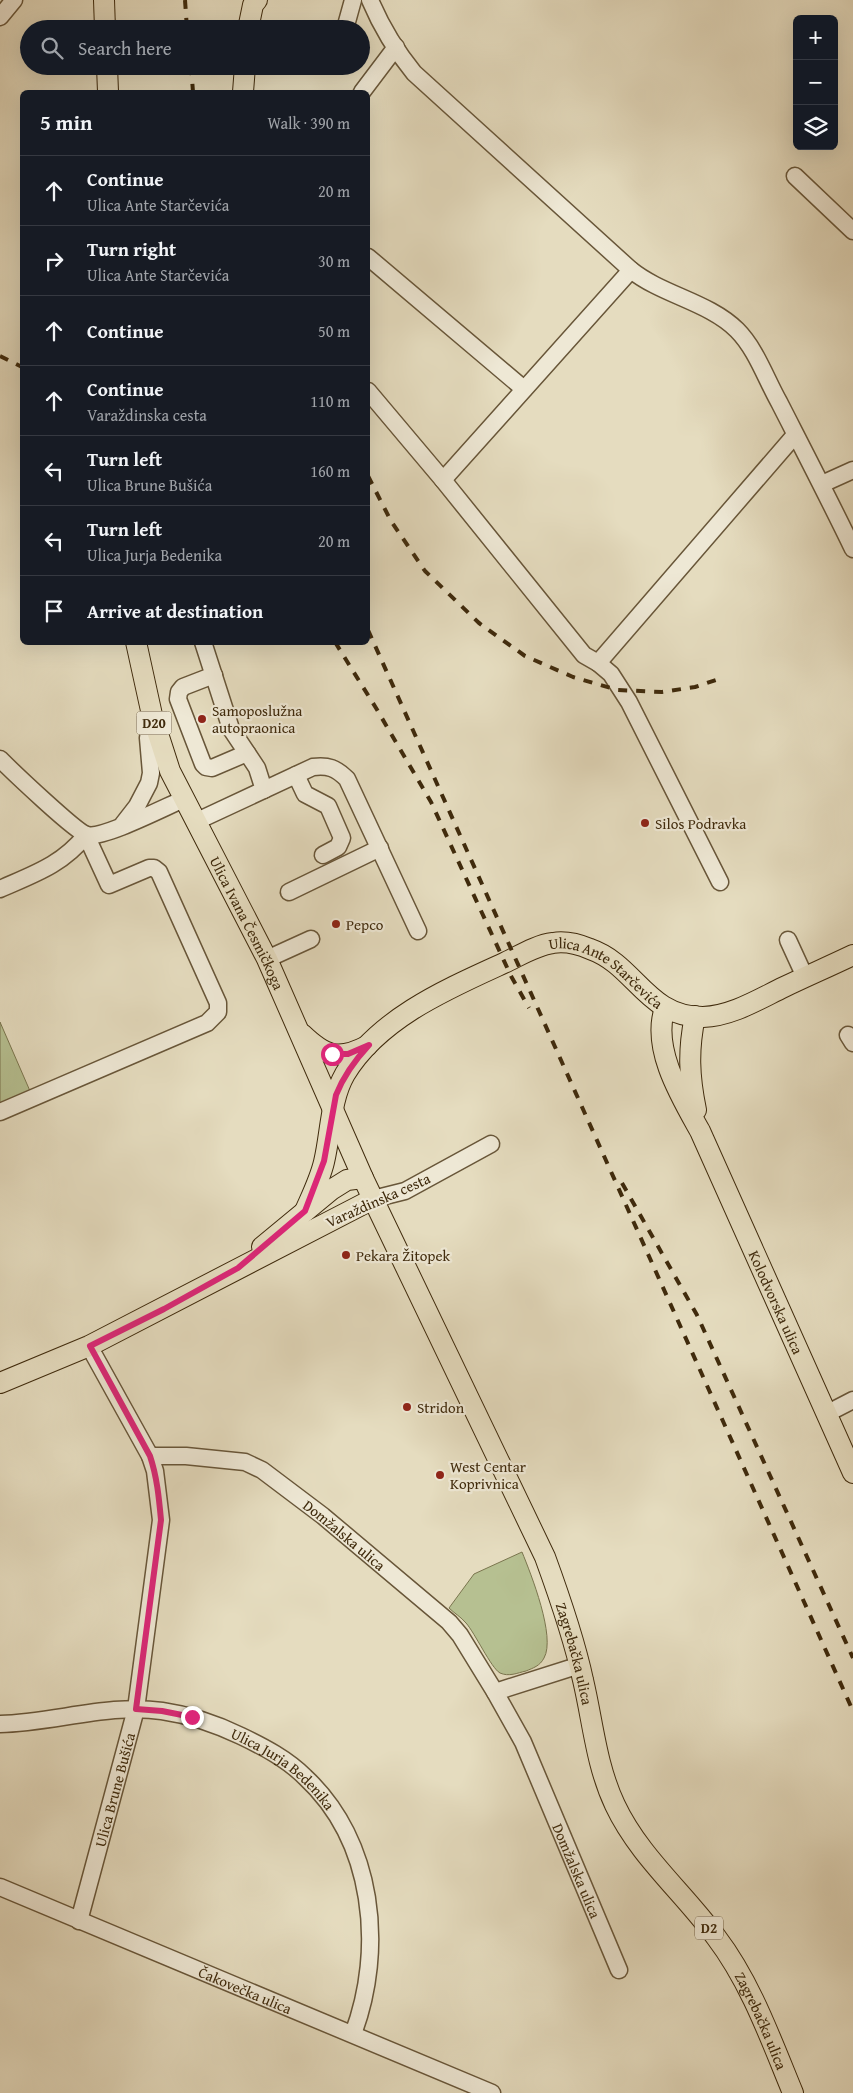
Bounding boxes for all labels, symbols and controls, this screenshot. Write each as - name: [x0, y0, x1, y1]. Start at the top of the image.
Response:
- map controls: [793, 15, 838, 150]
- button: +: [793, 15, 838, 60]
- search box: [20, 20, 370, 75]
- icon: search: [38, 34, 66, 62]
- text: Search here: [78, 34, 172, 62]
- button: −: [793, 60, 838, 105]
- button: layers: [793, 105, 838, 150]
- text: 5 min: [40, 107, 92, 138]
- text: Walk · 390 m: [267, 111, 350, 135]
- text: Continue: [87, 165, 164, 193]
- icon: ahead: [40, 177, 68, 205]
- text: 20 m: [318, 179, 350, 203]
- text: Ulica Ante Starčevića: [87, 193, 229, 217]
- text: Turn right: [87, 235, 176, 263]
- icon: right: [40, 247, 68, 275]
- text: 30 m: [318, 249, 350, 273]
- text: Ulica Ante Starčevića: [87, 263, 229, 287]
- icon: ahead: [40, 317, 68, 345]
- text: Continue: [87, 317, 164, 345]
- text: 50 m: [318, 319, 350, 343]
- text: Continue: [87, 375, 164, 403]
- icon: ahead: [40, 387, 68, 415]
- text: 110 m: [310, 389, 350, 413]
- text: Varaždinska cesta: [87, 403, 207, 427]
- text: Turn left: [87, 445, 162, 473]
- icon: left: [40, 457, 68, 485]
- text: 160 m: [310, 459, 350, 483]
- text: Ulica Brune Bušića: [87, 473, 212, 497]
- text: Turn left: [87, 515, 162, 543]
- icon: left: [40, 527, 68, 555]
- text: 20 m: [318, 529, 350, 553]
- text: Ulica Jurja Bedenika: [87, 543, 222, 567]
- icon: arrive: [40, 597, 68, 625]
- text: Arrive at destination: [87, 597, 263, 625]
- place label: Samoposlužna autopraonica: [212, 700, 302, 738]
- road number: D20: [136, 711, 172, 734]
- marker: Samoposlužna autopraonica: [196, 713, 208, 725]
- place label: Silos Podravka: [655, 813, 746, 834]
- marker: Silos Podravka: [639, 817, 651, 829]
- street label: Ulica Ivana Česmičkoga: [205, 852, 290, 993]
- place label: Pepco: [346, 914, 384, 935]
- marker: Pepco: [330, 918, 342, 930]
- street label: Ulica Ante Starčevića: [547, 932, 667, 1013]
- route start: [321, 1043, 344, 1066]
- street label: Varaždinska cesta: [322, 1168, 434, 1232]
- place label: Pekara Žitopek: [356, 1245, 450, 1266]
- street label: Kolodvorska ulica: [744, 1247, 809, 1357]
- marker: Pekara Žitopek: [340, 1249, 352, 1261]
- place label: Stridon: [417, 1397, 465, 1418]
- marker: Stridon: [401, 1401, 413, 1413]
- place label: West Centar Koprivnica: [450, 1456, 526, 1494]
- marker: West Centar Koprivnica: [434, 1469, 446, 1481]
- street label: Domžalska ulica: [299, 1494, 390, 1575]
- street label: Zagrebačka ulica: [551, 1600, 599, 1707]
- route end: [181, 1706, 204, 1729]
- street label: Ulica Jurja Bedenika: [228, 1722, 340, 1814]
- street label: Ulica Brune Bušića: [89, 1730, 140, 1849]
- street label: Domžalska ulica: [548, 1820, 607, 1921]
- road number: D2: [695, 1916, 723, 1940]
- street label: Čakovečka ulica: [196, 1961, 295, 2019]
- street label: Zagrebačka ulica: [730, 1968, 793, 2073]

